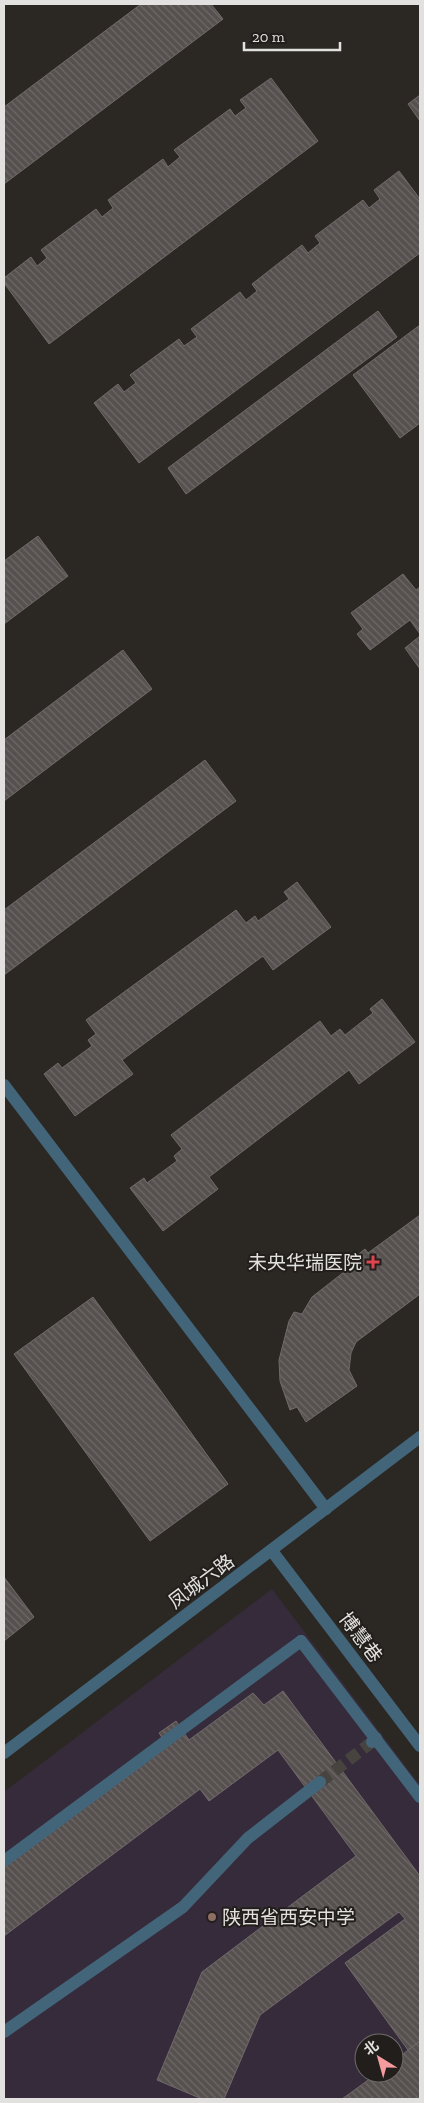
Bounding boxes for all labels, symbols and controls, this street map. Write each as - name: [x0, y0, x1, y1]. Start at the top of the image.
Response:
- scale bar: [244, 20, 340, 52]
- text: 20 m: [252, 28, 285, 46]
- place label: 未央华瑞医院: [248, 1251, 362, 1274]
- marker: 未央华瑞医院: [366, 1255, 380, 1269]
- street label: 凤城六路: [164, 1549, 239, 1613]
- street label: 博慧巷: [334, 1608, 387, 1667]
- place label: 陕西省西安中学: [222, 1906, 355, 1929]
- marker: 陕西省西安中学: [206, 1911, 218, 1923]
- north arrow: [354, 2033, 404, 2083]
- text: 北: [361, 2037, 382, 2059]

